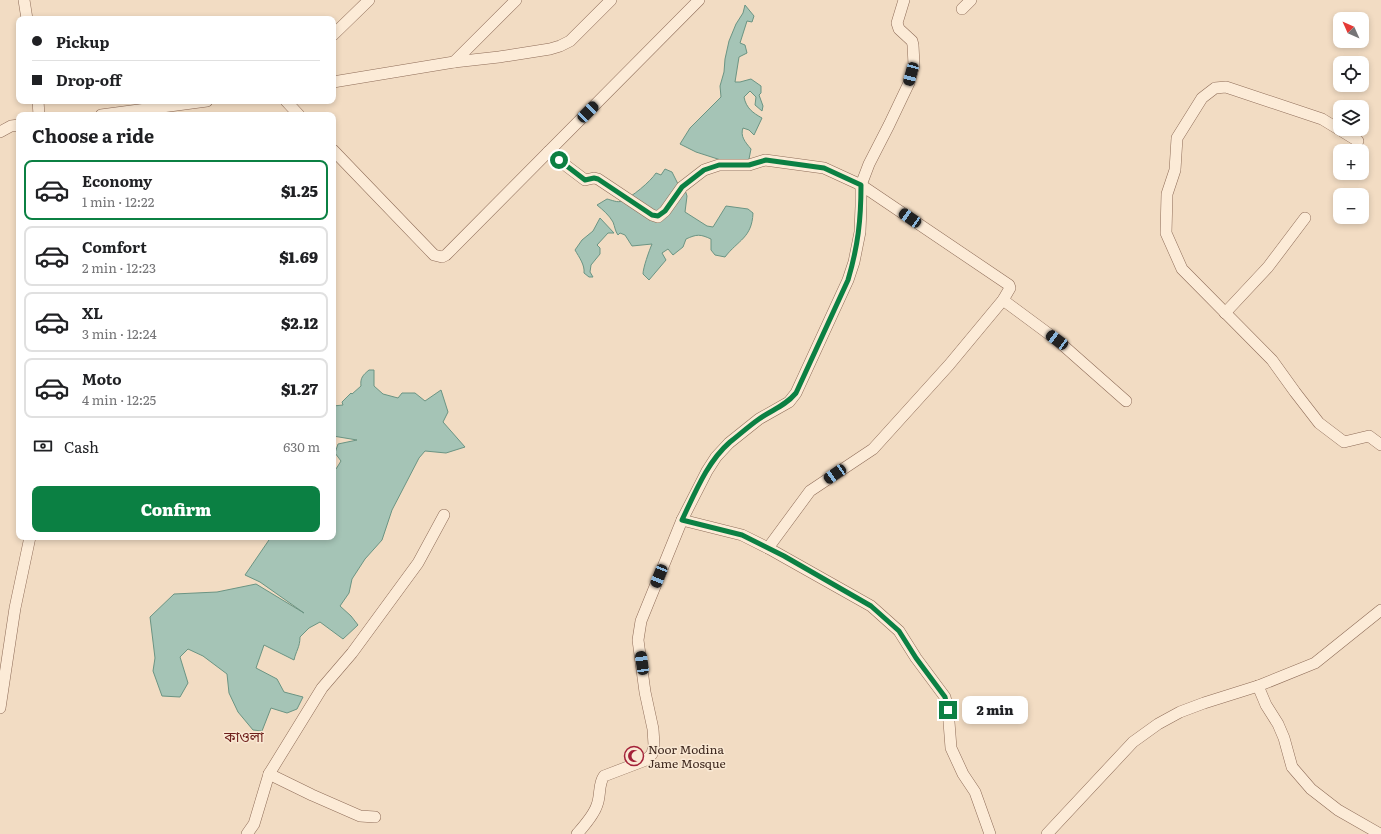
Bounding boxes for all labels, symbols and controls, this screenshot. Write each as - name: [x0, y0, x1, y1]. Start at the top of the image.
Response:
- north arrow: [1333, 12, 1369, 48]
- map controls: [1333, 12, 1369, 224]
- text: Pickup: [56, 30, 109, 53]
- button: locate: [1333, 56, 1369, 92]
- car: [902, 61, 920, 87]
- text: Drop-off: [56, 68, 121, 91]
- car: [575, 99, 601, 125]
- button: layers: [1333, 100, 1369, 136]
- text: Choose a ride: [32, 122, 154, 149]
- button: +: [1333, 144, 1369, 180]
- route start: [550, 151, 568, 169]
- text: Economy: [82, 169, 152, 192]
- icon: car: [34, 172, 70, 208]
- text: $1.25: [281, 179, 318, 202]
- button: −: [1333, 188, 1369, 224]
- text: 1 min · 12:22: [82, 192, 154, 211]
- car: [897, 206, 923, 230]
- text: Comfort: [82, 235, 147, 258]
- icon: car: [34, 238, 70, 274]
- text: $1.69: [279, 245, 318, 268]
- text: 2 min · 12:23: [82, 258, 156, 277]
- text: XL: [82, 301, 103, 324]
- icon: car: [34, 304, 70, 340]
- text: $2.12: [281, 311, 318, 334]
- text: 3 min · 12:24: [82, 324, 157, 343]
- car: [1044, 328, 1070, 352]
- text: Moto: [82, 367, 122, 390]
- icon: car: [34, 370, 70, 406]
- text: $1.27: [281, 377, 318, 400]
- text: 4 min · 12:25: [82, 390, 156, 409]
- icon: cash: [32, 435, 54, 457]
- text: Cash: [64, 435, 99, 458]
- text: 630 m: [283, 437, 320, 456]
- car: [822, 462, 848, 486]
- button: Confirm: [32, 486, 320, 532]
- car: [649, 563, 669, 589]
- car: [634, 650, 650, 676]
- callout: 2 min: [962, 696, 1028, 724]
- text: 2 min: [976, 700, 1014, 719]
- route end: [939, 701, 957, 719]
- district label: কাওলা: [223, 726, 264, 746]
- place label: Noor Modina Jame Mosque: [648, 740, 726, 772]
- mosque icon: Noor Modina Jame Mosque: [623, 745, 645, 767]

